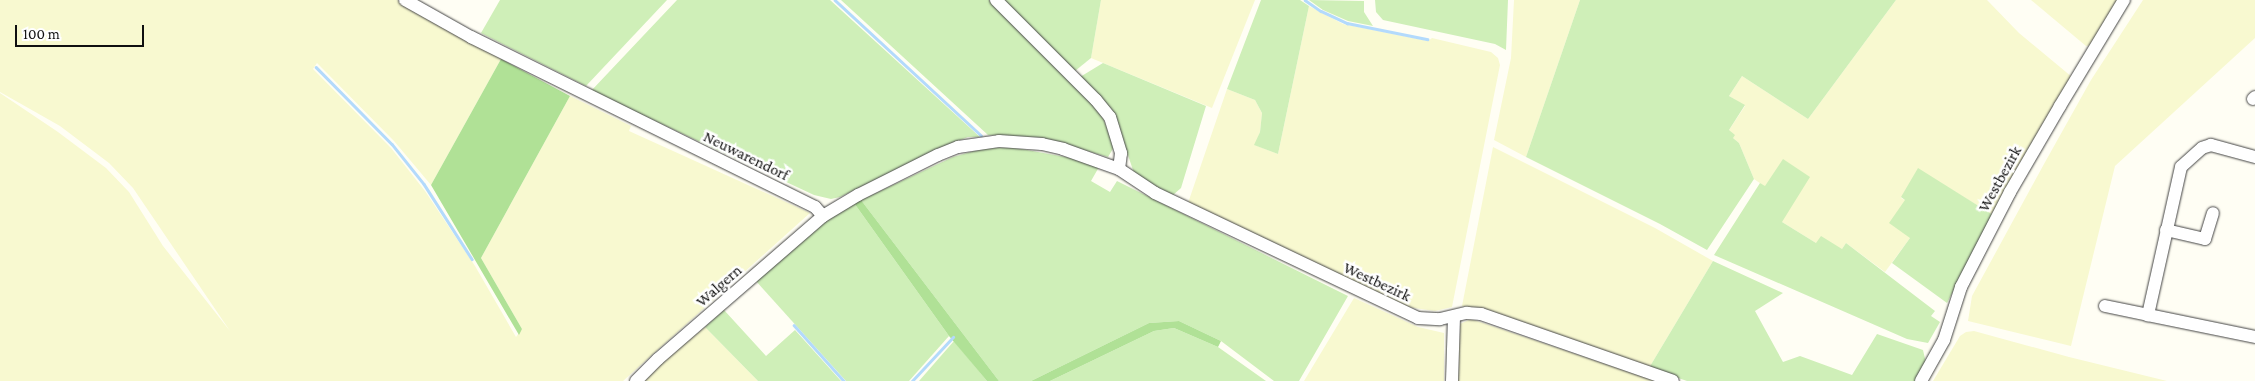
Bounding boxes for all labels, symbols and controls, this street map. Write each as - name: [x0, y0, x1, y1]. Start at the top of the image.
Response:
- scale bar: [18, 15, 146, 47]
- text: 100 m: [23, 26, 60, 42]
- street label: Neuwarendorf: [700, 127, 792, 185]
- street label: Westbezirk: [1974, 143, 2026, 215]
- street label: Westbezirk: [1340, 258, 1414, 306]
- street label: Walgern: [692, 261, 746, 311]

